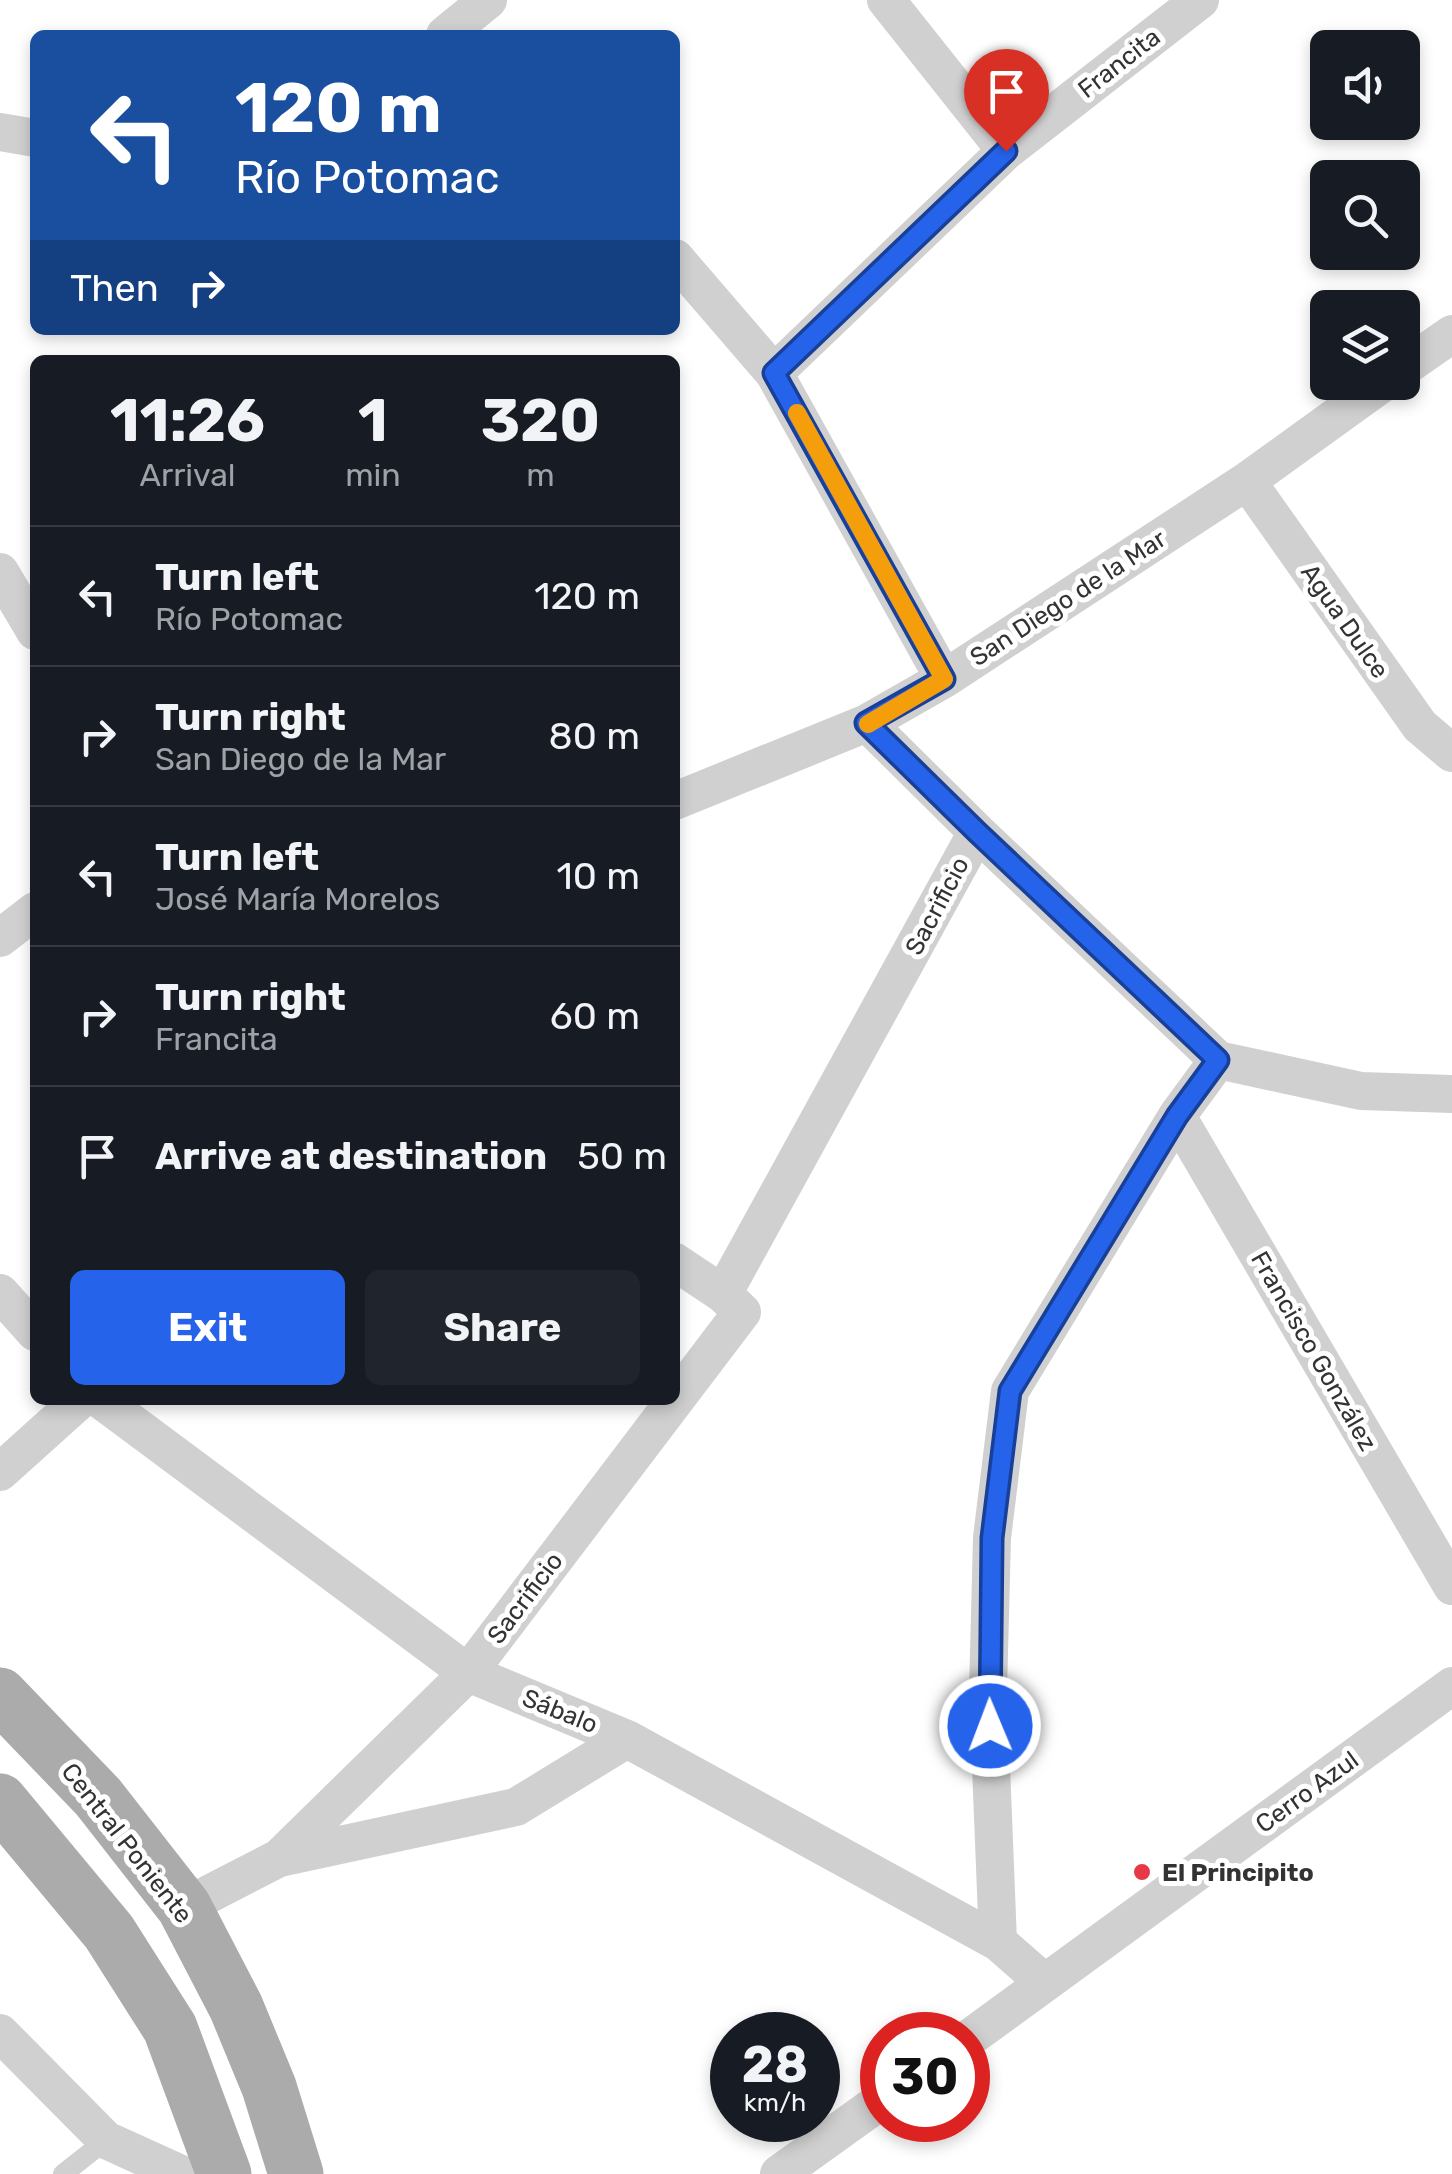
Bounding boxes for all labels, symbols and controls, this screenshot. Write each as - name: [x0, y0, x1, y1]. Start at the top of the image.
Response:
- street label: Francita: [1072, 22, 1166, 104]
- map controls: [1310, 30, 1420, 400]
- button: sound: [1310, 30, 1420, 140]
- pin: [964, 49, 1049, 152]
- icon: arrive: [979, 64, 1034, 119]
- text: 120 m: [235, 67, 442, 150]
- icon: left: [70, 70, 200, 200]
- text: Río Potomac: [235, 151, 500, 204]
- button: search: [1310, 160, 1420, 270]
- icon: right: [179, 260, 234, 315]
- text: Then: [70, 265, 159, 311]
- button: layers: [1310, 290, 1420, 400]
- text: 11:26: [110, 385, 265, 456]
- text: 1: [358, 385, 388, 456]
- text: 320: [481, 385, 600, 456]
- text: Arrival: [140, 456, 236, 494]
- text: min: [345, 456, 401, 494]
- text: m: [526, 456, 555, 494]
- street label: San Diego de la Mar: [965, 524, 1172, 672]
- text: Turn left: [155, 554, 319, 600]
- street label: Agua Dulce: [1295, 558, 1395, 684]
- icon: left: [70, 569, 125, 624]
- text: 120 m: [534, 573, 640, 619]
- text: Río Potomac: [155, 600, 343, 638]
- text: Turn right: [155, 694, 346, 740]
- icon: right: [70, 709, 125, 764]
- text: 80 m: [549, 713, 640, 759]
- text: San Diego de la Mar: [155, 740, 446, 778]
- text: Turn left: [155, 834, 319, 880]
- icon: left: [70, 849, 125, 904]
- street label: Sacrificio: [899, 852, 975, 960]
- text: 10 m: [557, 853, 640, 899]
- text: José María Morelos: [155, 880, 440, 918]
- text: Turn right: [155, 974, 346, 1020]
- icon: right: [70, 989, 125, 1044]
- text: 60 m: [550, 993, 640, 1039]
- text: Francita: [155, 1020, 278, 1058]
- icon: arrive: [70, 1129, 125, 1184]
- text: Arrive at destination: [155, 1133, 547, 1179]
- text: 50 m: [577, 1133, 667, 1179]
- street label: Francisco González: [1245, 1246, 1383, 1456]
- button: Exit: [70, 1270, 345, 1385]
- button: Share: [365, 1270, 640, 1385]
- street label: Sacrificio: [481, 1547, 569, 1649]
- position arrow: [938, 1674, 1042, 1778]
- street label: Sábalo: [518, 1683, 602, 1739]
- street label: Cerro Azul: [1250, 1745, 1364, 1839]
- street label: Central Poniente: [56, 1757, 198, 1929]
- place label: El Principito: [1162, 1858, 1314, 1887]
- marker: El Principito: [1131, 1861, 1153, 1883]
- speed limit sign: 30: [860, 2012, 990, 2142]
- text: 28: [742, 2035, 808, 2095]
- text: km/h: [744, 2088, 806, 2117]

